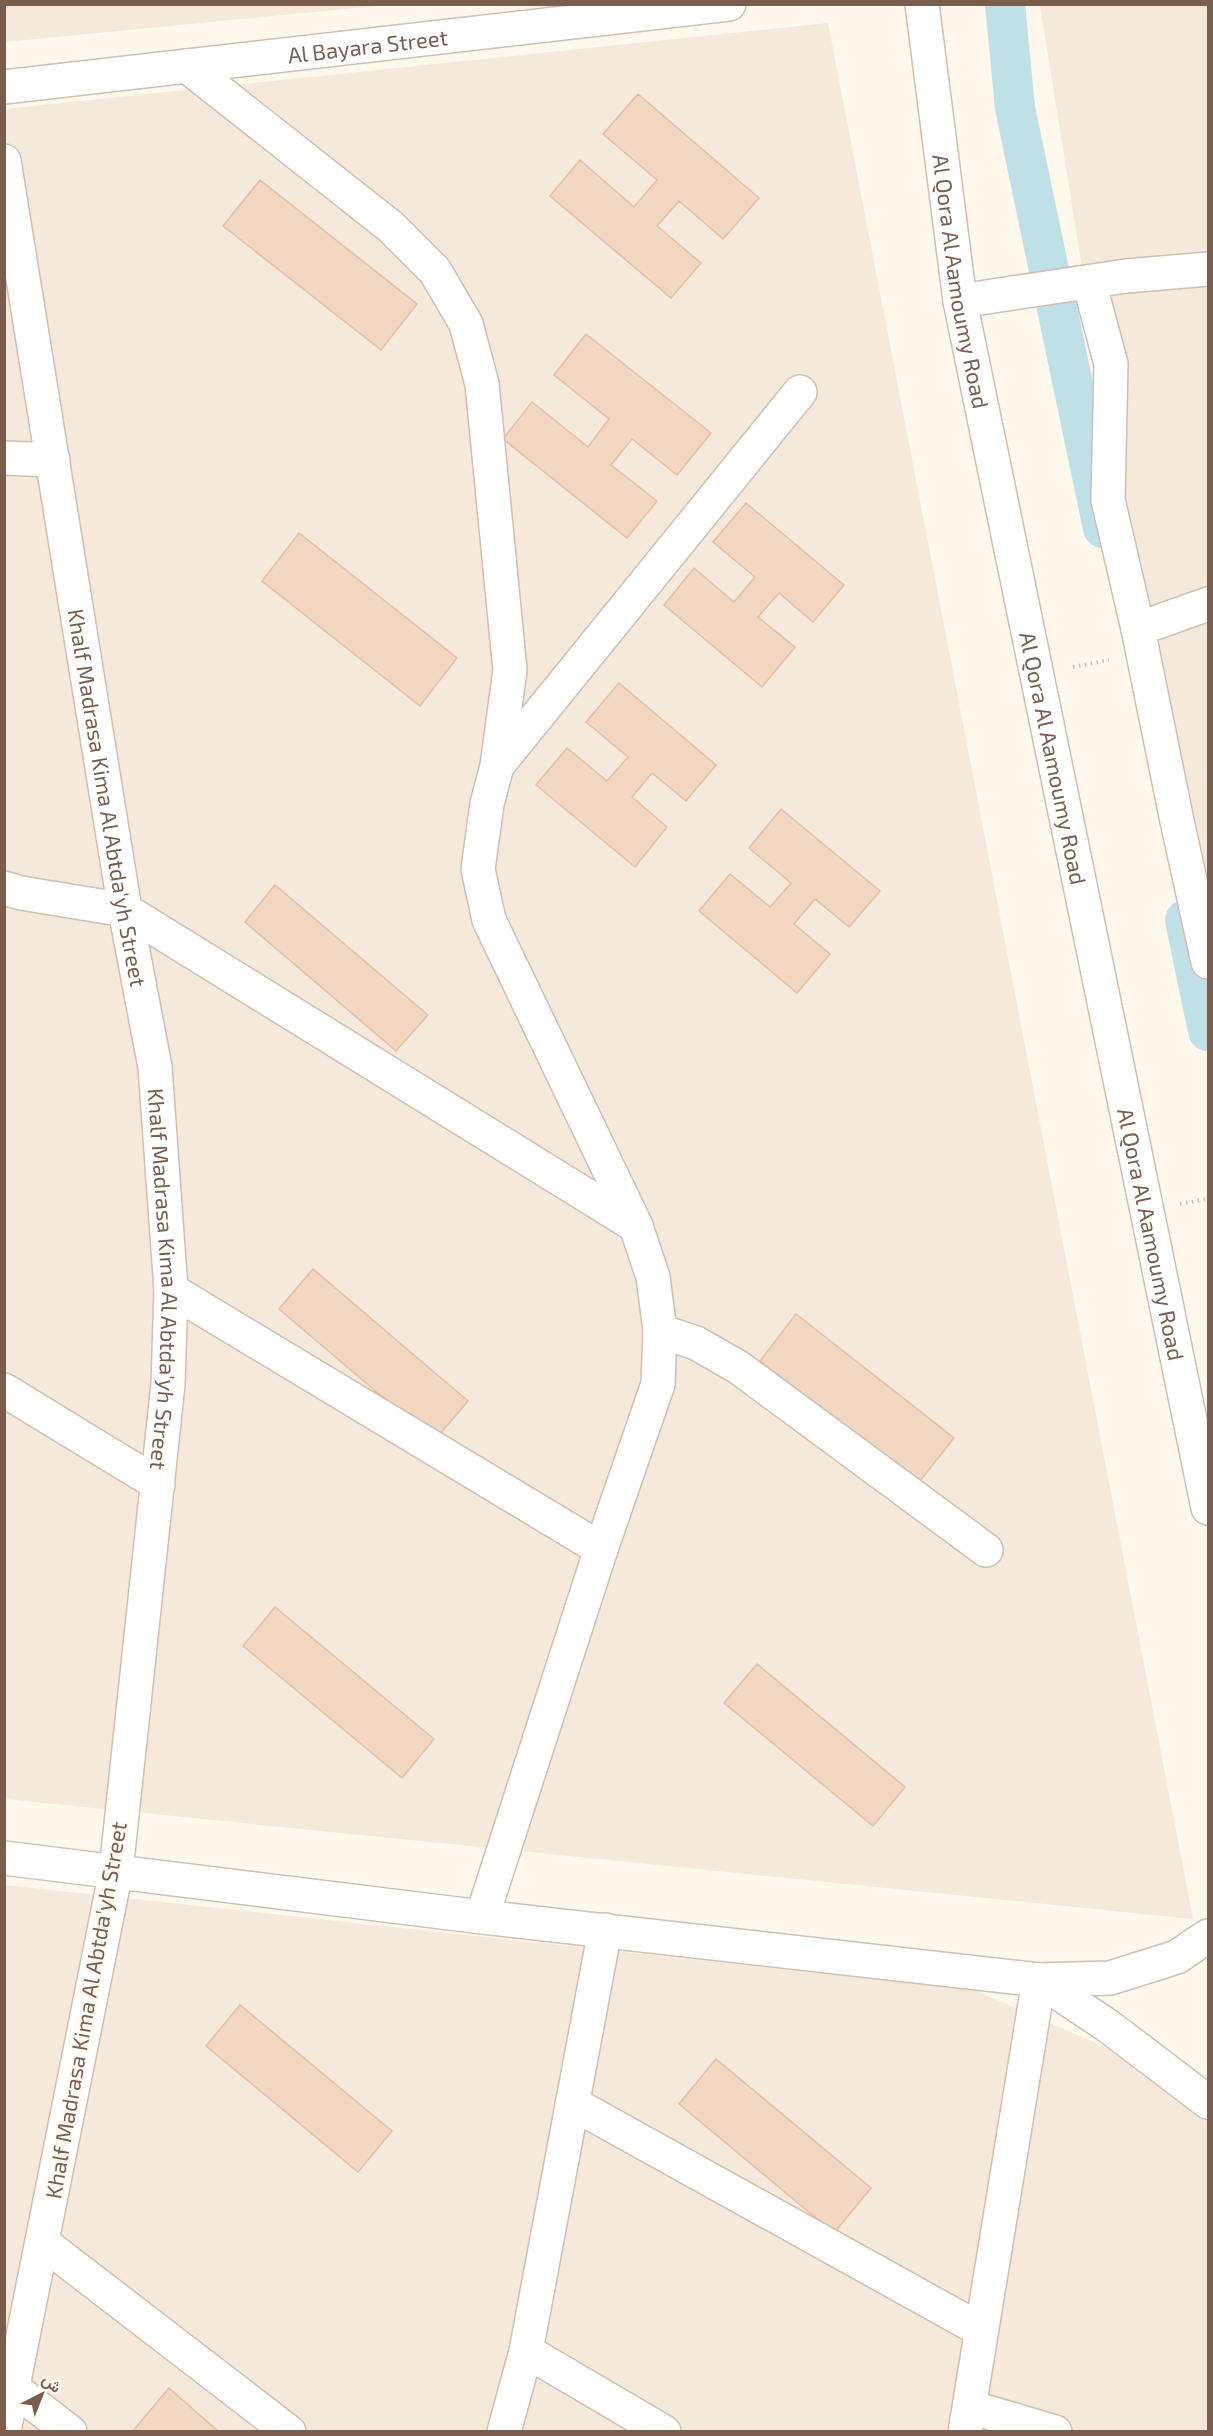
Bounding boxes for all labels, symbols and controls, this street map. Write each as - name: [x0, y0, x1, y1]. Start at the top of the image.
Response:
- street label: Al Bayara Street: [286, 23, 449, 67]
- street label: Al Qora Al Aamoumy Road: [928, 152, 995, 411]
- street label: Khalf Madrasa Kima Al Abtda'yh Street: [64, 607, 152, 989]
- street label: Al Qora Al Aamoumy Road: [1015, 629, 1093, 887]
- street label: Khalf Madrasa Kima Al Abtda'yh Street: [144, 1087, 184, 1471]
- street label: Al Qora Al Aamoumy Road: [1113, 1105, 1190, 1363]
- street label: Khalf Madrasa Kima Al Abtda'yh Street: [39, 1819, 131, 2201]
- north arrow: [12, 2364, 72, 2424]
- text: ش: [38, 2369, 66, 2397]

